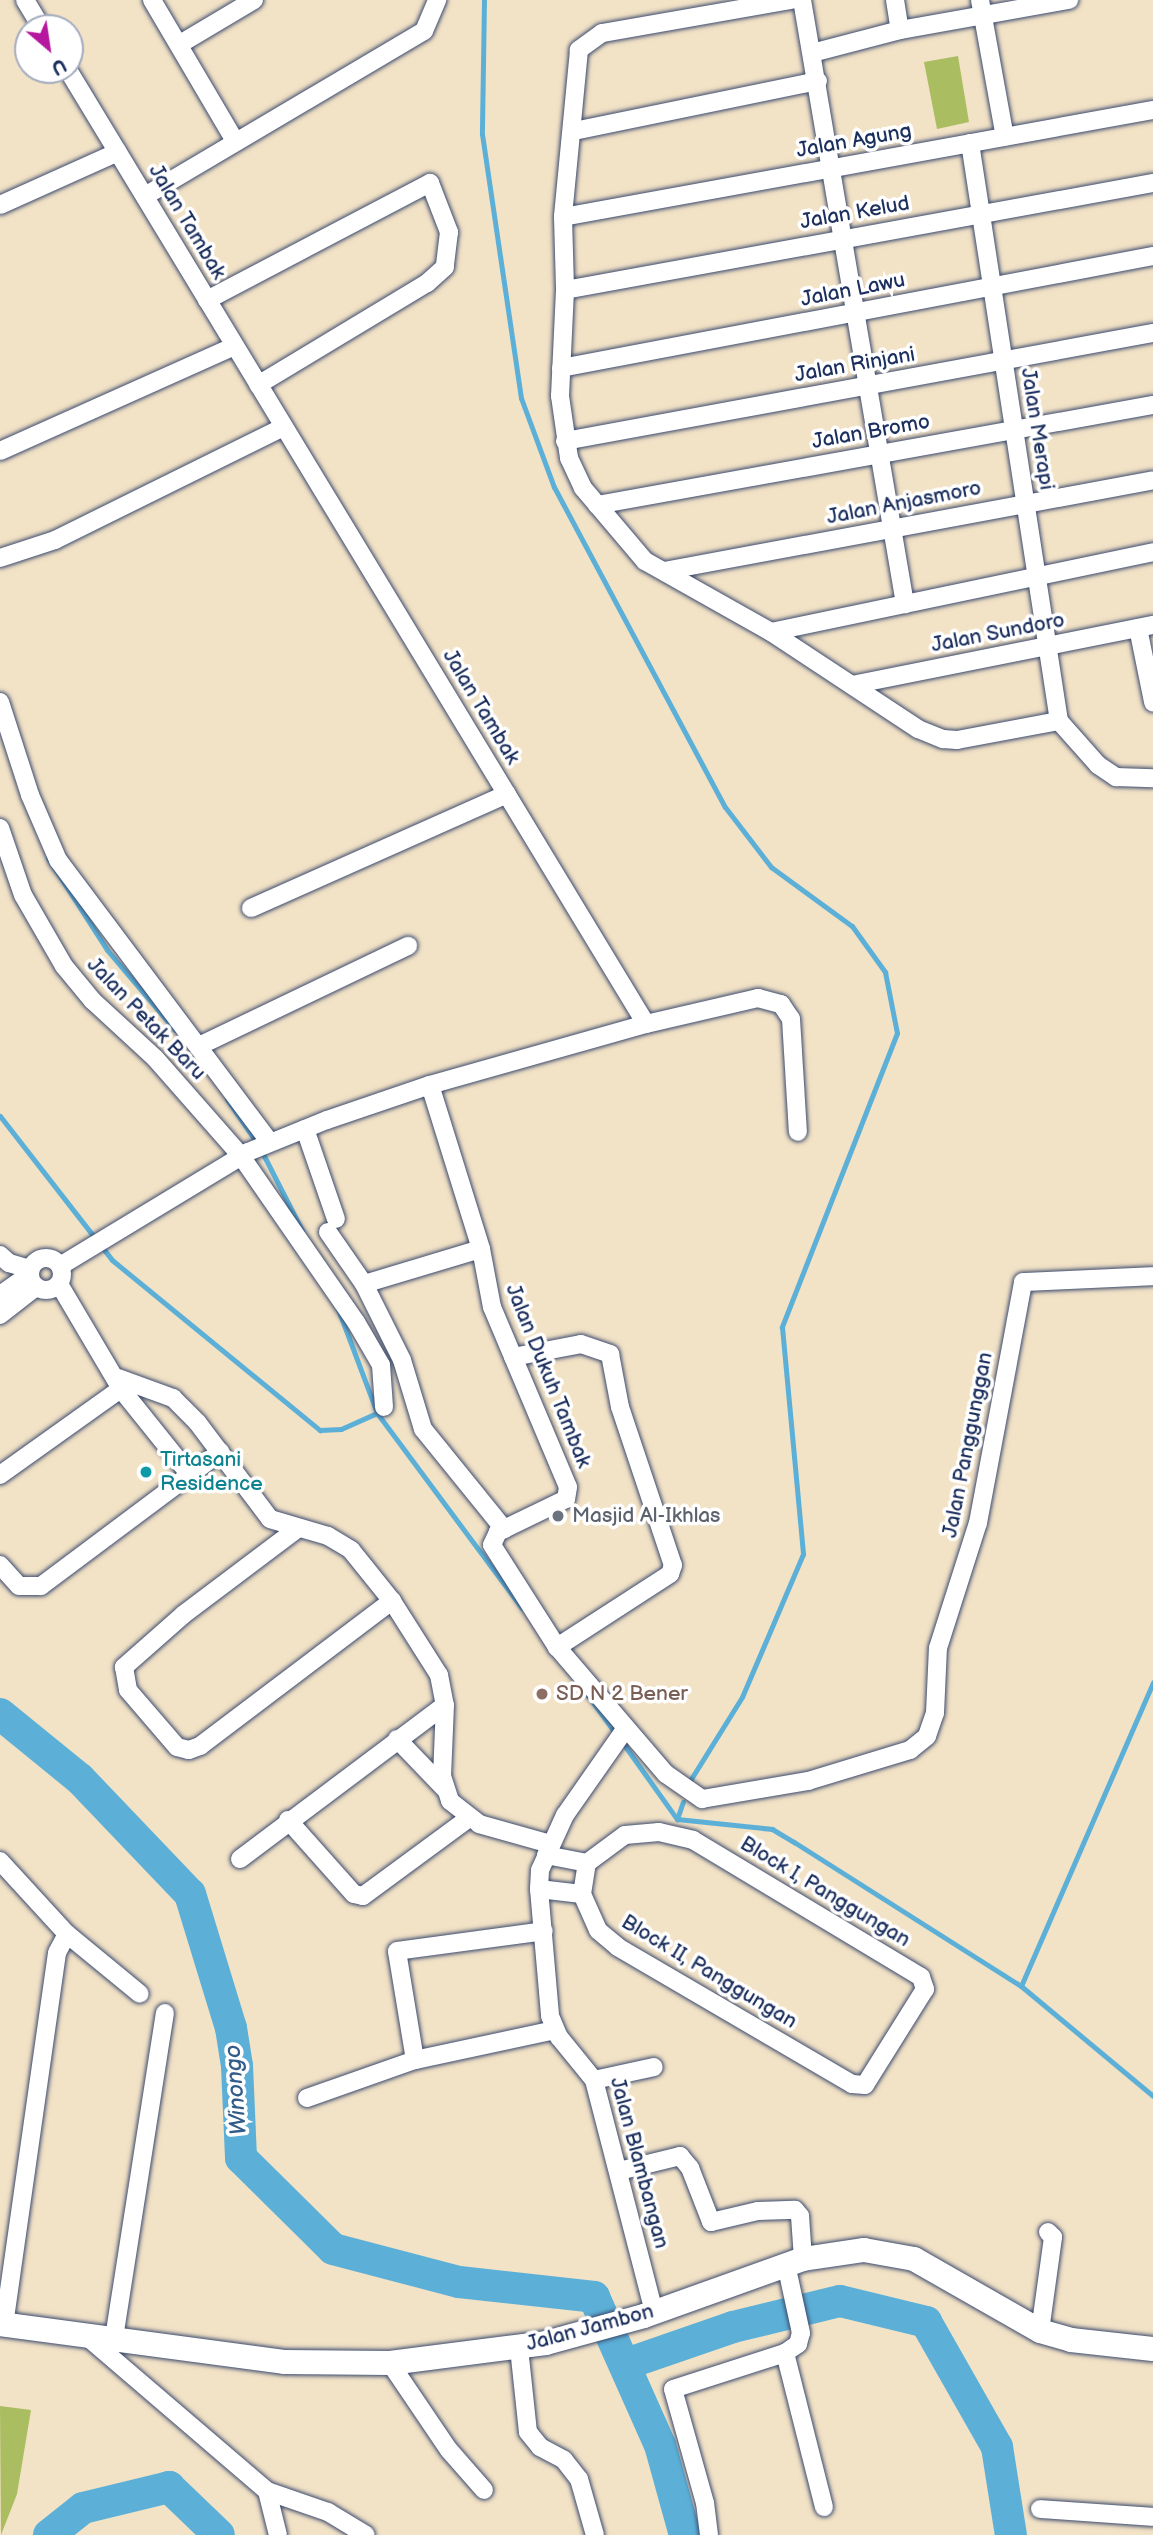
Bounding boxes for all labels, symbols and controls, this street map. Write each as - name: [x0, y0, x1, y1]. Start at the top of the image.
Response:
- north arrow: [14, 14, 84, 84]
- text: U: [47, 53, 70, 79]
- street label: Jalan Agung: [794, 118, 914, 164]
- street label: Jalan Tambak: [143, 160, 231, 284]
- street label: Jalan Kelud: [798, 191, 912, 235]
- street label: Jalan Lawu: [799, 268, 907, 312]
- street label: Jalan Rinjani: [793, 342, 917, 388]
- street label: Jalan Merapi: [1015, 366, 1059, 492]
- street label: Jalan Bromo: [810, 409, 932, 455]
- street label: Jalan Anjasmoro: [825, 476, 983, 530]
- street label: Jalan Sundoro: [929, 608, 1067, 658]
- street label: Jalan Tambak: [437, 645, 525, 769]
- street label: Jalan Petak Baru: [81, 953, 211, 1085]
- street label: Jalan Dukuh Tambak: [500, 1280, 596, 1472]
- street label: Jalan Panggunggan: [938, 1350, 998, 1540]
- place label: Tirtasani Residence: [160, 1447, 263, 1497]
- marker: Tirtasani Residence: [138, 1464, 154, 1480]
- place label: Masjid Al-Ikhlas: [572, 1503, 720, 1529]
- marker: Masjid Al-Ikhlas: [550, 1508, 566, 1524]
- place label: SD N 2 Bener: [556, 1681, 688, 1707]
- marker: SD N 2 Bener: [534, 1686, 550, 1702]
- street label: Block I, Panggungan: [735, 1831, 915, 1953]
- street label: Block II, Panggungan: [617, 1910, 801, 2034]
- water label: Winongo: [219, 2044, 253, 2136]
- street label: Jalan Blambangan: [604, 2075, 674, 2251]
- street label: Jalan Jambon: [523, 2299, 657, 2357]

